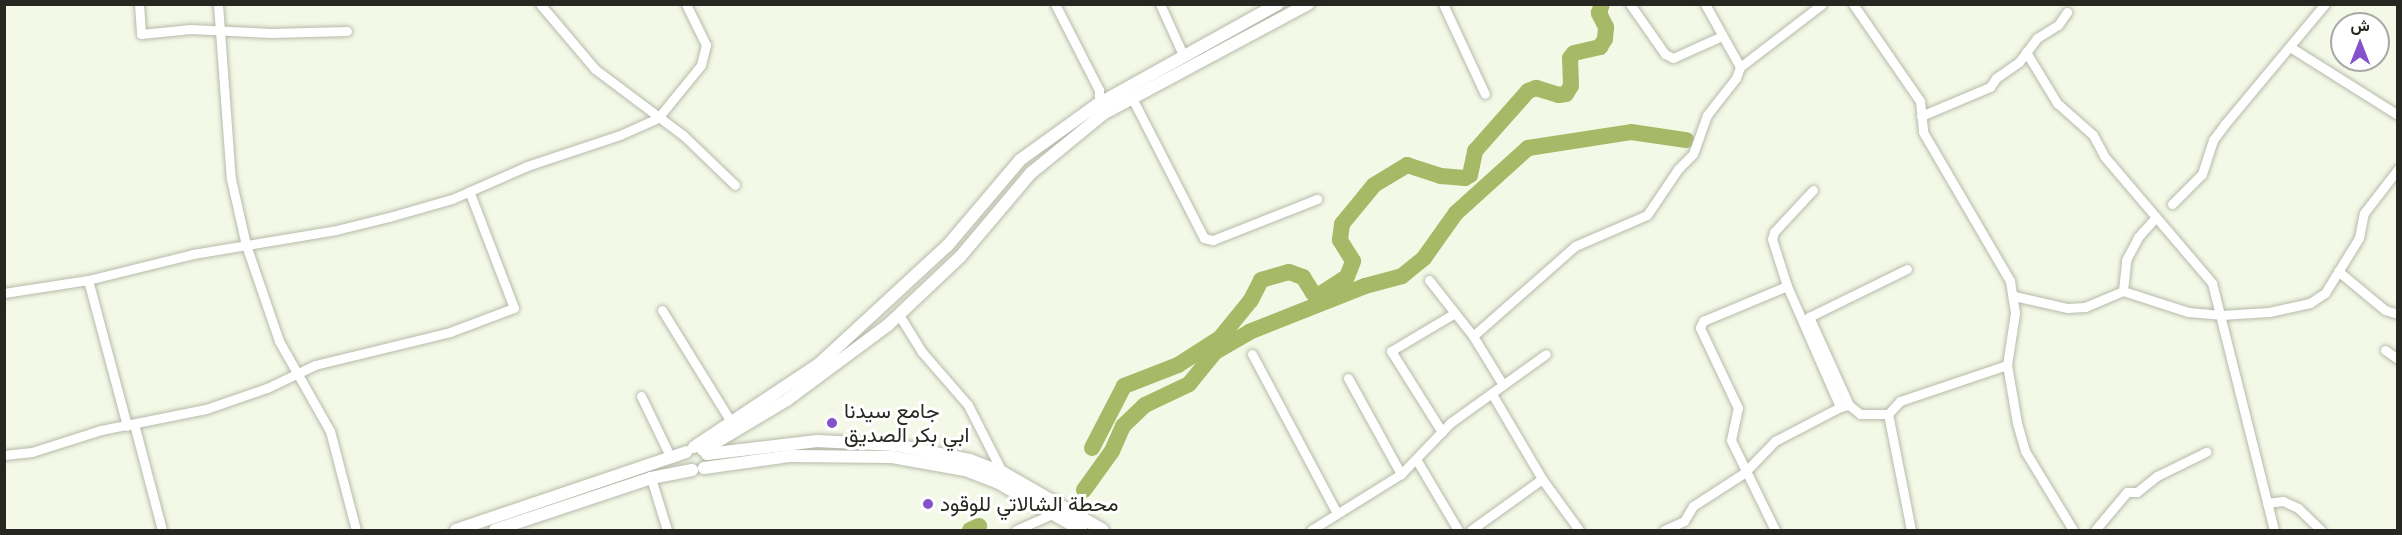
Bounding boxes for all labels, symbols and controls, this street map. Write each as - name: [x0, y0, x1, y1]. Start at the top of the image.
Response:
- north arrow: [2330, 12, 2390, 72]
- text: ش: [2350, 15, 2370, 36]
- place label: جامع سيدنا ابي بكر الصديق: [844, 398, 969, 448]
- marker: جامع سيدنا ابي بكر الصديق: [825, 416, 839, 430]
- place label: محطة الشالاتي للوقود: [940, 491, 1119, 517]
- marker: محطة الشالاتي للوقود: [921, 497, 935, 511]

